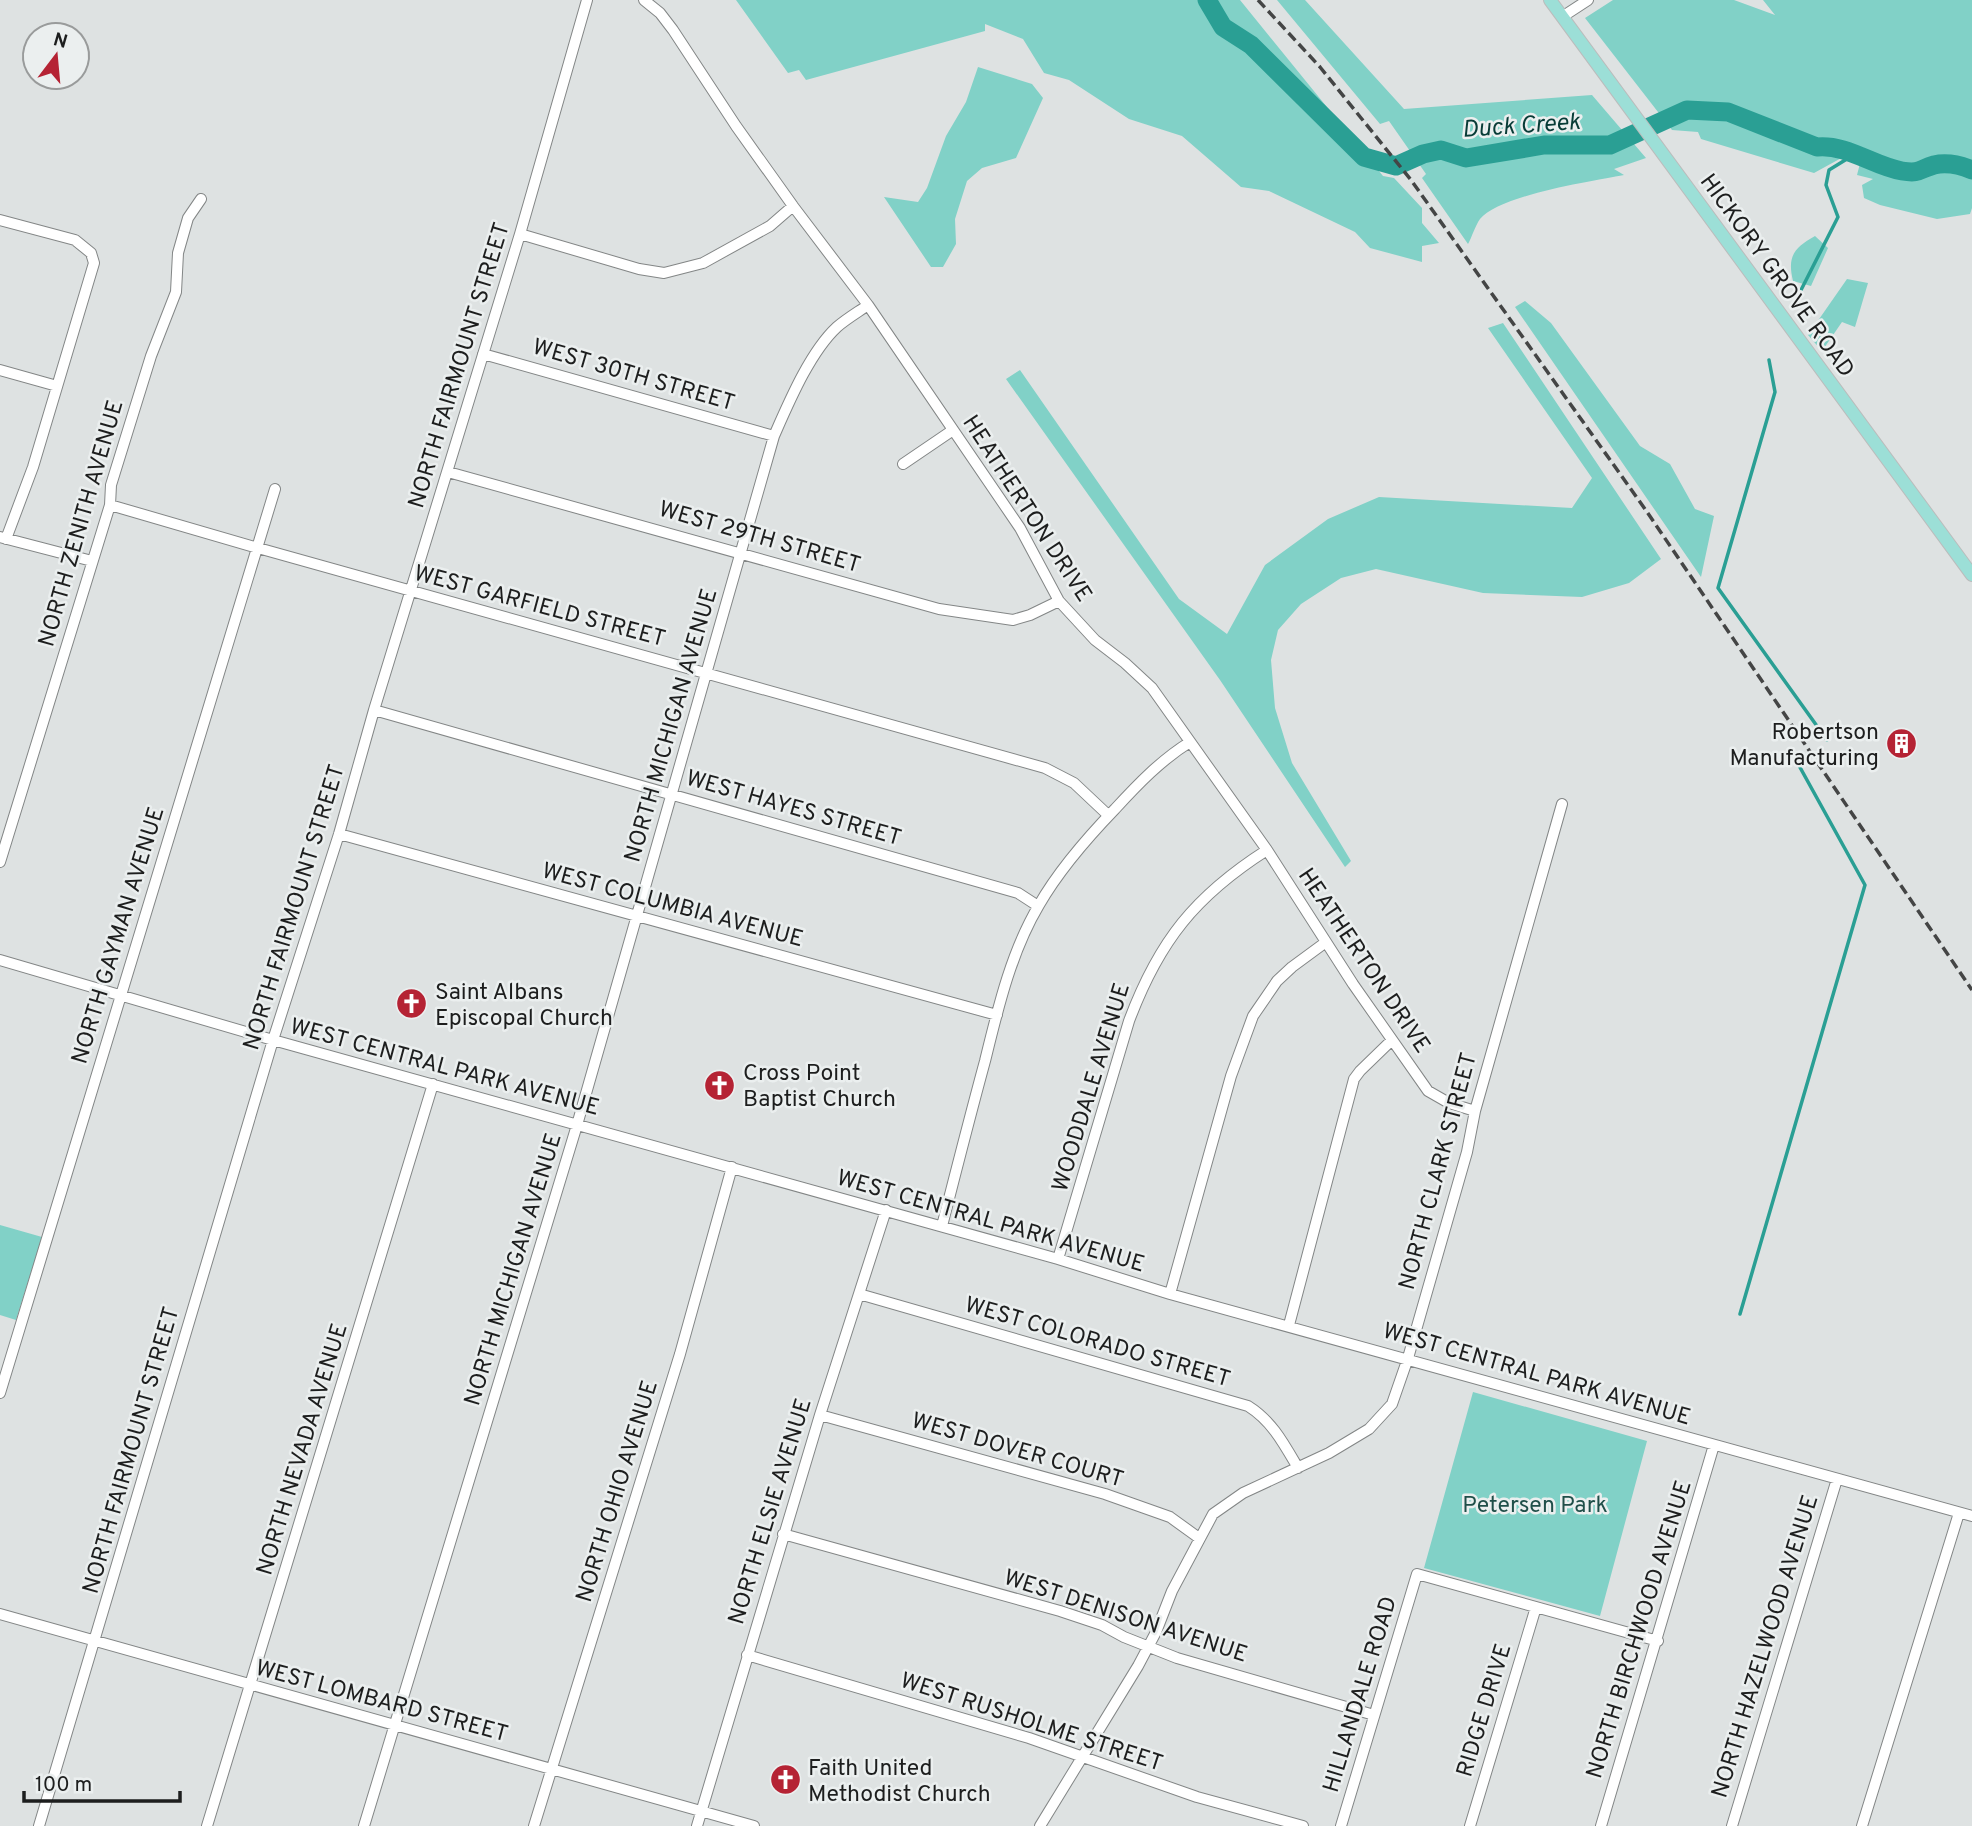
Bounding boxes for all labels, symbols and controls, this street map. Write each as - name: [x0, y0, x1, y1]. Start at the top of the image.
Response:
- north arrow: [21, 21, 91, 91]
- text: N: [50, 28, 70, 55]
- water label: Duck Creek: [1461, 108, 1582, 146]
- street label: HICKORY GROVE ROAD: [1692, 169, 1860, 384]
- street label: NORTH FAIRMOUNT STREET: [403, 219, 518, 512]
- street label: WEST 30TH STREET: [529, 334, 738, 419]
- street label: NORTH ZENITH AVENUE: [33, 397, 132, 650]
- street label: HEATHERTON DRIVE: [955, 410, 1097, 608]
- street label: WEST 29TH STREET: [655, 496, 864, 581]
- street label: WEST GARFIELD STREET: [410, 560, 668, 655]
- street label: NORTH MICHIGAN AVENUE: [619, 585, 725, 866]
- place label: Robertson Manufacturing: [1729, 719, 1879, 774]
- building icon: Robertson Manufacturing: [1885, 727, 1919, 761]
- street label: NORTH FAIRMOUNT STREET: [238, 761, 353, 1054]
- street label: WEST HAYES STREET: [682, 765, 904, 854]
- street label: NORTH GAYMAN AVENUE: [66, 804, 172, 1068]
- street label: WEST COLUMBIA AVENUE: [538, 858, 806, 955]
- street label: HEATHERTON DRIVE: [1290, 863, 1436, 1059]
- place label: Saint Albans Episcopal Church: [435, 979, 613, 1034]
- street label: WOODDALE AVENUE: [1047, 980, 1138, 1196]
- church icon: Saint Albans Episcopal Church: [395, 987, 429, 1021]
- street label: WEST CENTRAL PARK AVENUE: [286, 1013, 602, 1124]
- street label: NORTH CLARK STREET: [1394, 1050, 1485, 1293]
- place label: Cross Point Baptist Church: [743, 1060, 896, 1115]
- church icon: Cross Point Baptist Church: [703, 1068, 737, 1102]
- street label: NORTH MICHIGAN AVENUE: [459, 1130, 570, 1410]
- street label: WEST CENTRAL PARK AVENUE: [833, 1164, 1148, 1280]
- street label: WEST COLORADO STREET: [961, 1292, 1234, 1395]
- street label: NORTH FAIRMOUNT STREET: [78, 1304, 187, 1597]
- street label: WEST CENTRAL PARK AVENUE: [1379, 1317, 1694, 1433]
- street label: NORTH NEVADA AVENUE: [251, 1320, 356, 1579]
- street label: NORTH OHIO AVENUE: [571, 1377, 666, 1606]
- street label: NORTH ELSIE AVENUE: [723, 1395, 820, 1628]
- street label: WEST DOVER COURT: [908, 1407, 1127, 1496]
- street label: NORTH BIRCHWOOD AVENUE: [1581, 1477, 1700, 1782]
- park label: Petersen Park: [1462, 1492, 1608, 1521]
- street label: NORTH HAZELWOOD AVENUE: [1706, 1492, 1826, 1802]
- street label: WEST DENISON AVENUE: [1000, 1564, 1251, 1671]
- street label: HILLANDALE ROAD: [1318, 1593, 1405, 1796]
- street label: RIDGE DRIVE: [1451, 1640, 1519, 1781]
- street label: WEST LOMBARD STREET: [252, 1655, 511, 1750]
- street label: WEST RUSHOLME STREET: [896, 1667, 1166, 1780]
- place label: Faith United Methodist Church: [808, 1755, 991, 1810]
- scale bar: [24, 1759, 180, 1803]
- church icon: Faith United Methodist Church: [768, 1763, 802, 1797]
- text: 100 m: [35, 1772, 92, 1799]

